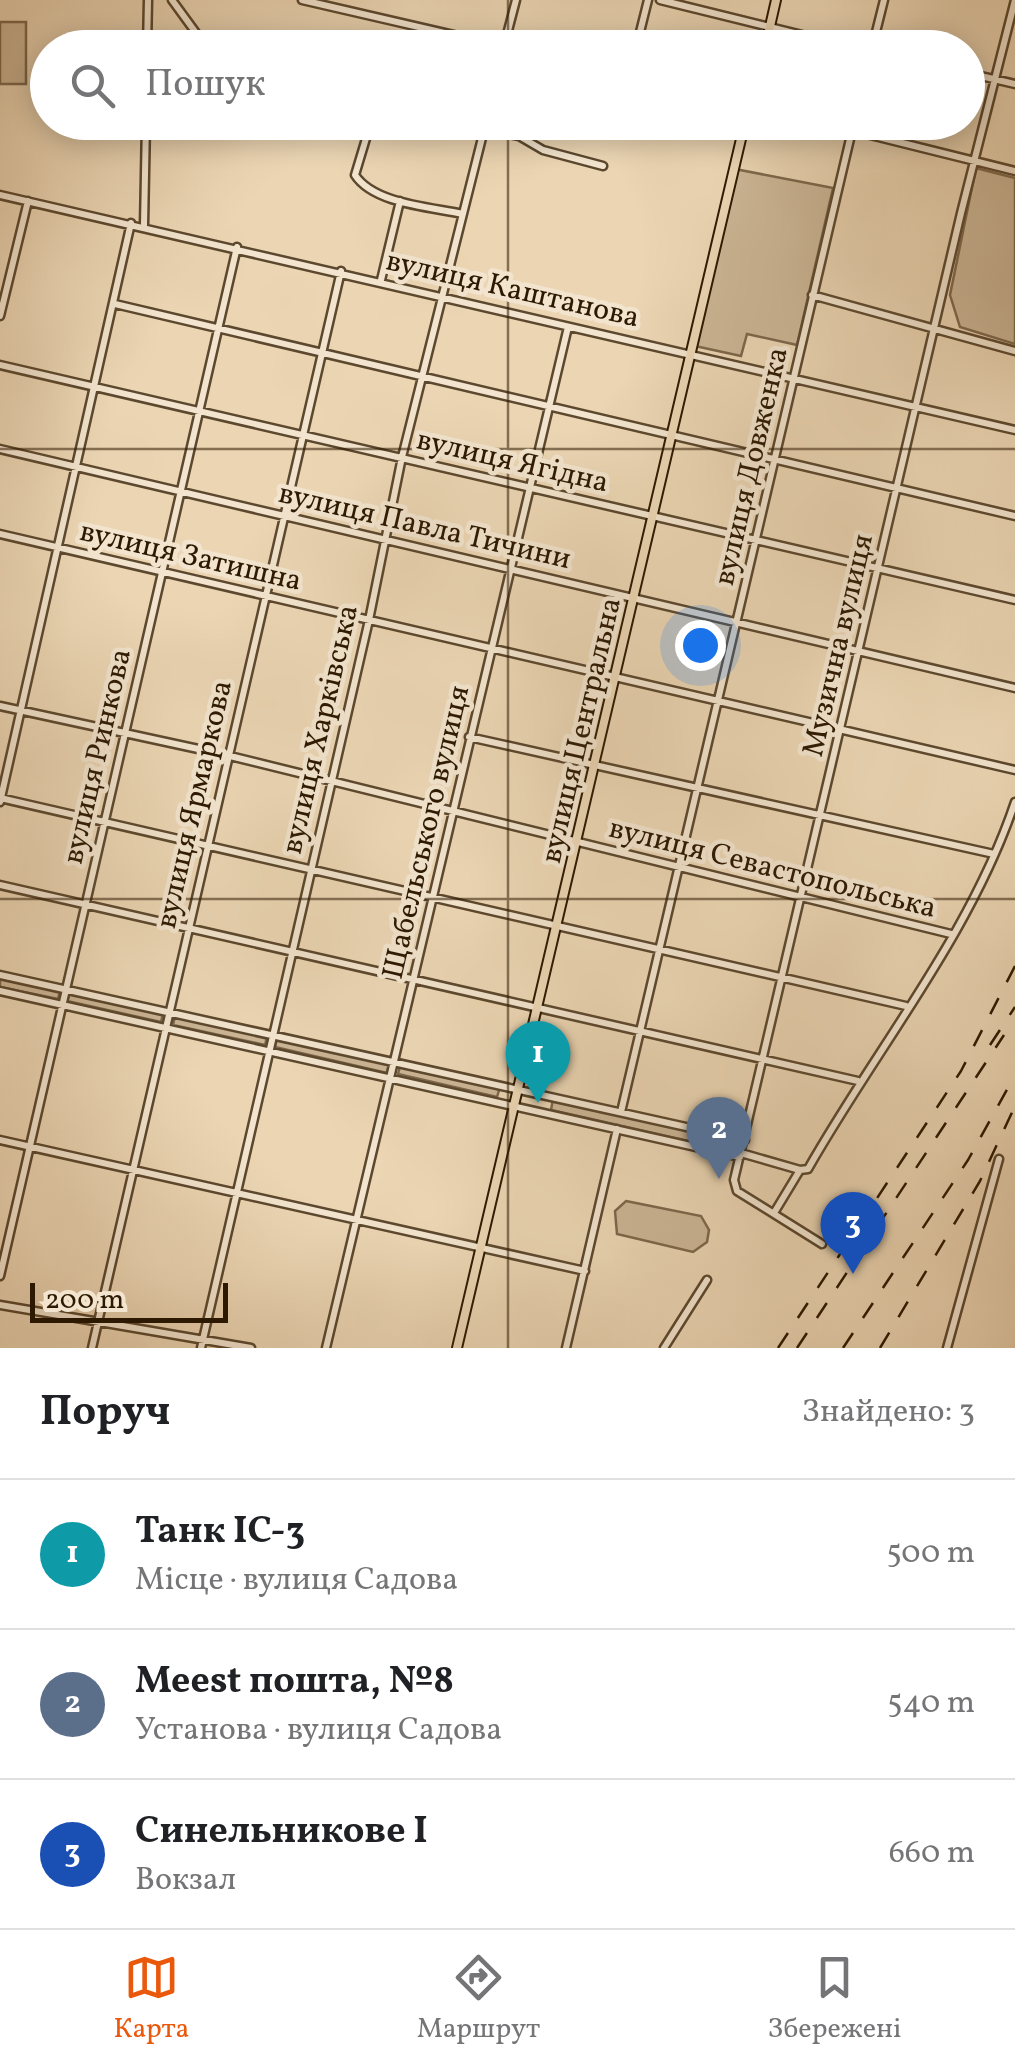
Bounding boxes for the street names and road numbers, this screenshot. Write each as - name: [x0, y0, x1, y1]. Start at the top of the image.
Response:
- street label: вулиця Каштанова: [382, 240, 643, 340]
- street label: вулиця Довженка: [704, 343, 800, 590]
- street label: вулиця Ягідна: [412, 419, 613, 504]
- street label: вулиця Павла Тичини: [274, 473, 575, 581]
- street label: вулиця Затишна: [76, 511, 306, 603]
- street label: Музична вулиця: [793, 530, 885, 761]
- street label: вулиця Центральна: [531, 593, 633, 867]
- street label: вулиця Харківська: [272, 601, 370, 858]
- street label: вулиця Ринкова: [53, 645, 143, 868]
- street label: вулиця Ярмаркова: [146, 676, 244, 933]
- street label: Щабельського вулиця: [373, 682, 481, 983]
- street label: вулиця Севастопольська: [604, 808, 941, 930]

